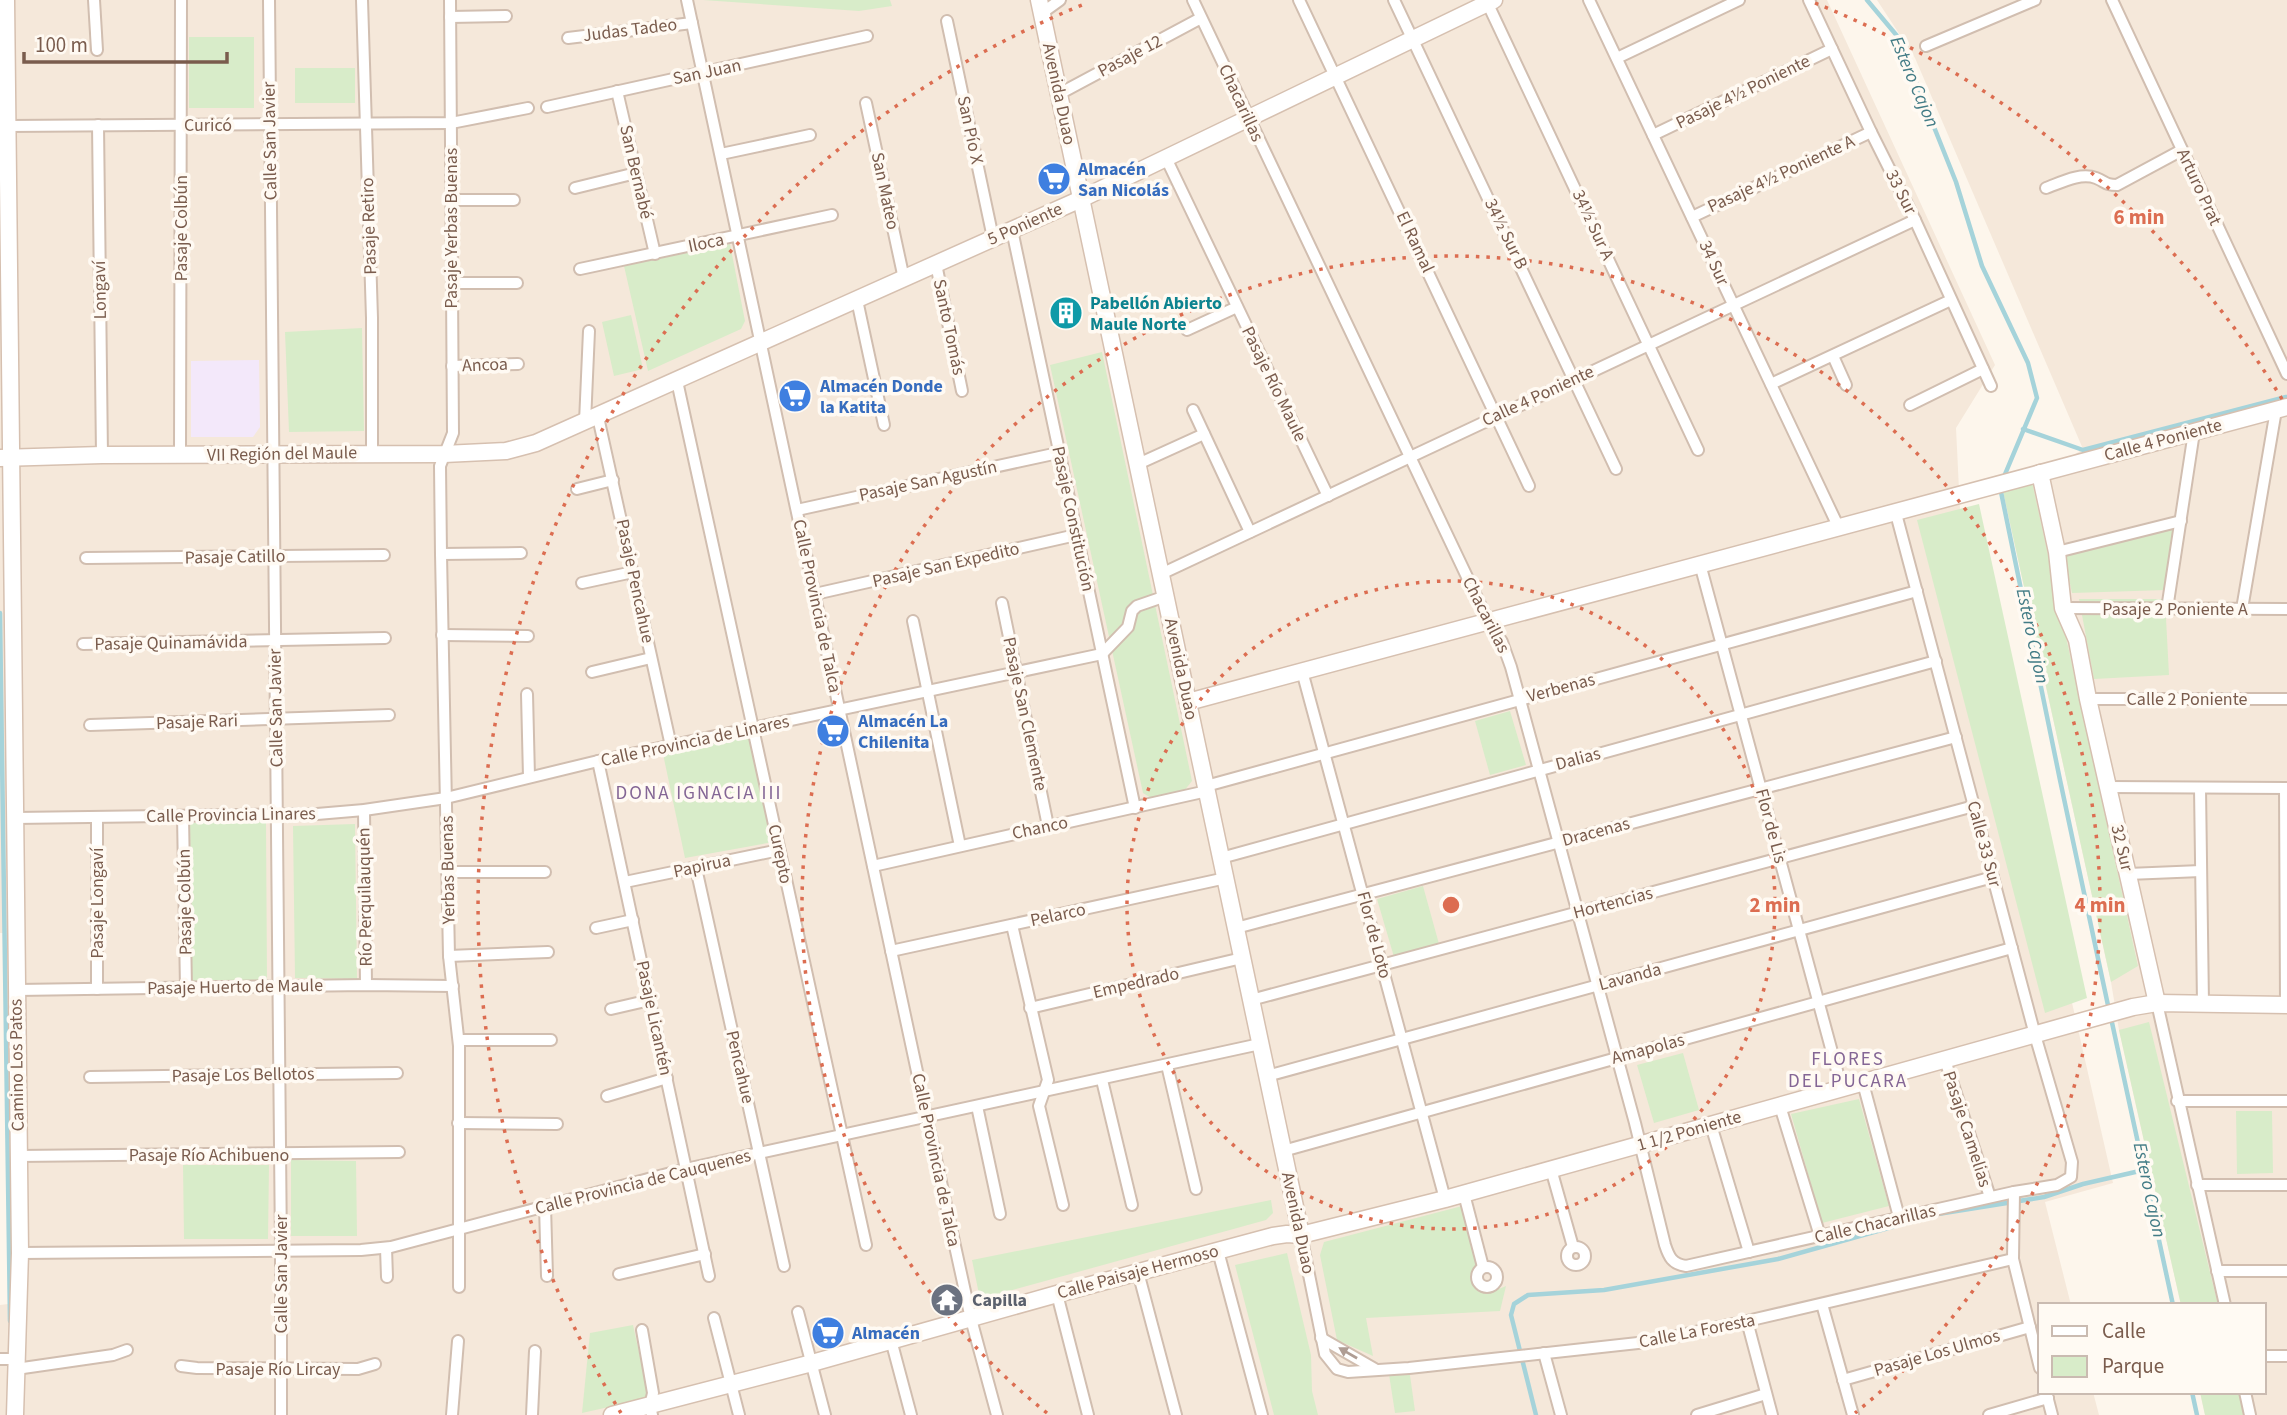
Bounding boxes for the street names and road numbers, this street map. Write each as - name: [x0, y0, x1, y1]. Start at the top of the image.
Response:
- street label: Judas Tadeo: [581, 12, 679, 48]
- street label: Pasaje 12: [1093, 29, 1167, 83]
- street label: Avenida Duao: [1036, 41, 1082, 147]
- street label: Pasaje 4½ Poniente: [1672, 49, 1814, 135]
- street label: San Juan: [670, 53, 744, 91]
- street label: Chacarillas: [1212, 60, 1270, 146]
- street label: Calle San Javier: [256, 81, 284, 201]
- street label: San Pío X: [951, 93, 989, 167]
- street label: Curicó: [184, 113, 232, 138]
- street label: San Bernabé: [613, 123, 659, 221]
- street label: Pasaje 4½ Poniente A: [1703, 129, 1859, 219]
- street label: Arturo Prat: [2170, 144, 2228, 230]
- street label: Pasaje Yerbas Buenas: [439, 148, 464, 308]
- street label: San Mateo: [865, 150, 905, 232]
- street label: 33 Sur: [1879, 165, 1923, 219]
- street label: Pasaje Colbún: [169, 175, 194, 281]
- street label: Pasaje Retiro: [355, 177, 383, 275]
- street label: 34½ Sur A: [1566, 186, 1620, 264]
- street label: 34½ Sur B: [1478, 194, 1534, 274]
- street label: 5 Poniente: [983, 196, 1067, 252]
- street label: El Ramal: [1390, 207, 1440, 277]
- street label: Iloca: [686, 227, 726, 259]
- street label: 34 Sur: [1693, 236, 1736, 290]
- street label: Longaví: [87, 260, 113, 320]
- street label: Santo Tomás: [927, 277, 971, 377]
- street label: Pasaje Río Maule: [1235, 322, 1313, 446]
- street label: Ancoa: [462, 352, 508, 378]
- street label: Calle 4 Poniente: [1478, 359, 1598, 433]
- street label: Calle 4 Poniente: [2101, 412, 2225, 468]
- street label: VII Región del Maule: [207, 440, 357, 468]
- street label: Pasaje Constitución: [1045, 444, 1101, 594]
- street label: Pasaje San Agustín: [857, 454, 999, 508]
- street label: Pasaje Pencahue: [610, 517, 660, 645]
- street label: Calle Provincia de Talca: [786, 517, 848, 695]
- street label: Pasaje San Expedito: [870, 536, 1022, 594]
- street label: Pasaje Catillo: [184, 544, 286, 570]
- street label: Chacarillas: [1456, 572, 1516, 658]
- street label: Pasaje 2 Poniente A: [2102, 597, 2248, 622]
- street label: Avenida Duao: [1158, 616, 1204, 722]
- street label: Pasaje Quinamávida: [94, 629, 248, 657]
- street label: Pasaje San Clemente: [997, 635, 1054, 793]
- street label: Calle San Javier: [262, 648, 290, 768]
- street label: Verbenas: [1524, 667, 1598, 709]
- street label: Calle 2 Poniente: [2127, 687, 2248, 712]
- street label: Pasaje Rari: [156, 708, 238, 736]
- street label: Calle Provincia de Linares: [598, 709, 792, 773]
- street label: Dalias: [1553, 741, 1603, 777]
- street label: Flor de Lis: [1749, 786, 1793, 866]
- street label: Calle 33 Sur: [1961, 798, 2008, 891]
- street label: Calle Provincia Linares: [146, 801, 316, 829]
- street label: Chanco: [1010, 810, 1070, 846]
- street label: Dracenas: [1559, 811, 1633, 853]
- street label: Yerbas Buenas: [435, 815, 461, 926]
- street label: Curepto: [762, 822, 798, 886]
- street label: 32 Sur: [2105, 822, 2140, 875]
- street label: Río Perquilauquén: [351, 827, 379, 967]
- street label: Pasaje Longaví: [85, 847, 110, 958]
- street label: Papirua: [671, 848, 733, 884]
- street label: Pasaje Colbún: [172, 849, 198, 955]
- street label: Hortencias: [1570, 880, 1656, 926]
- street label: Flor de Loto: [1350, 889, 1398, 981]
- street label: Pelarco: [1028, 897, 1088, 933]
- street label: Lavanda: [1596, 957, 1664, 997]
- street label: Pasaje Licantén: [630, 958, 678, 1078]
- street label: Empedrado: [1090, 961, 1182, 1005]
- street label: Pasaje Huerto de Maule: [147, 973, 323, 1001]
- street label: Camino Los Patos: [3, 998, 31, 1132]
- street label: Amapolas: [1609, 1027, 1687, 1071]
- street label: Pencahue: [719, 1028, 761, 1106]
- street label: Pasaje Los Bellotos: [171, 1061, 315, 1089]
- street label: Pasaje Camelias: [1936, 1068, 1998, 1190]
- street label: Calle Provincia de Talca: [905, 1071, 967, 1249]
- street label: 1 1/2 Poniente: [1634, 1104, 1744, 1158]
- street label: Pasaje Río Achibueno: [129, 1143, 289, 1168]
- street label: Calle Provincia de Cauquenes: [532, 1143, 754, 1221]
- street label: Avenida Duao: [1275, 1170, 1321, 1276]
- street label: Calle Chacarillas: [1812, 1198, 1938, 1250]
- street label: Calle San Javier: [269, 1214, 294, 1333]
- street label: Calle Paisaje Hermoso: [1054, 1238, 1222, 1306]
- street label: Calle La Foresta: [1637, 1307, 1757, 1355]
- street label: Pasaje Los Ulmos: [1871, 1323, 2003, 1383]
- street label: Pasaje Río Lircay: [216, 1357, 341, 1382]

